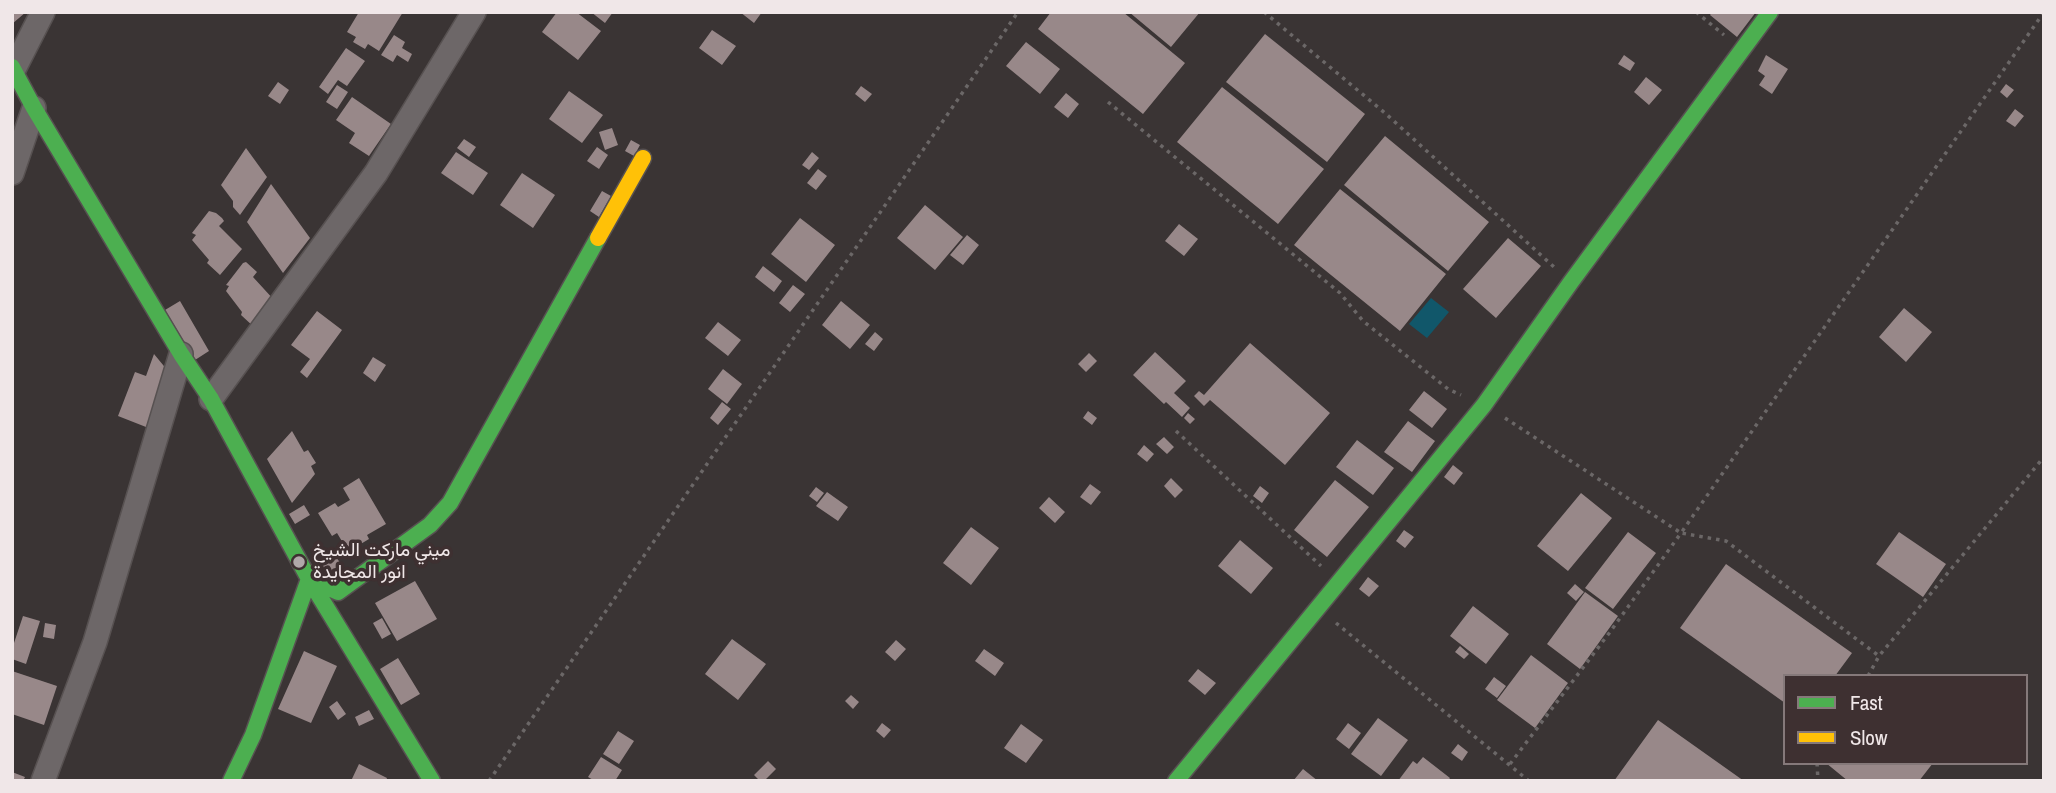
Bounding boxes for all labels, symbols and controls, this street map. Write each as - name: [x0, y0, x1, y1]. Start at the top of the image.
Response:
- place label: ميني ماركت الشيخ انور المجايدة: [313, 540, 450, 584]
- marker: ميني ماركت الشيخ انور المجايدة: [291, 554, 307, 570]
- legend: [1783, 674, 2028, 765]
- text: Fast: [1850, 688, 1883, 717]
- text: Slow: [1850, 723, 1887, 752]

